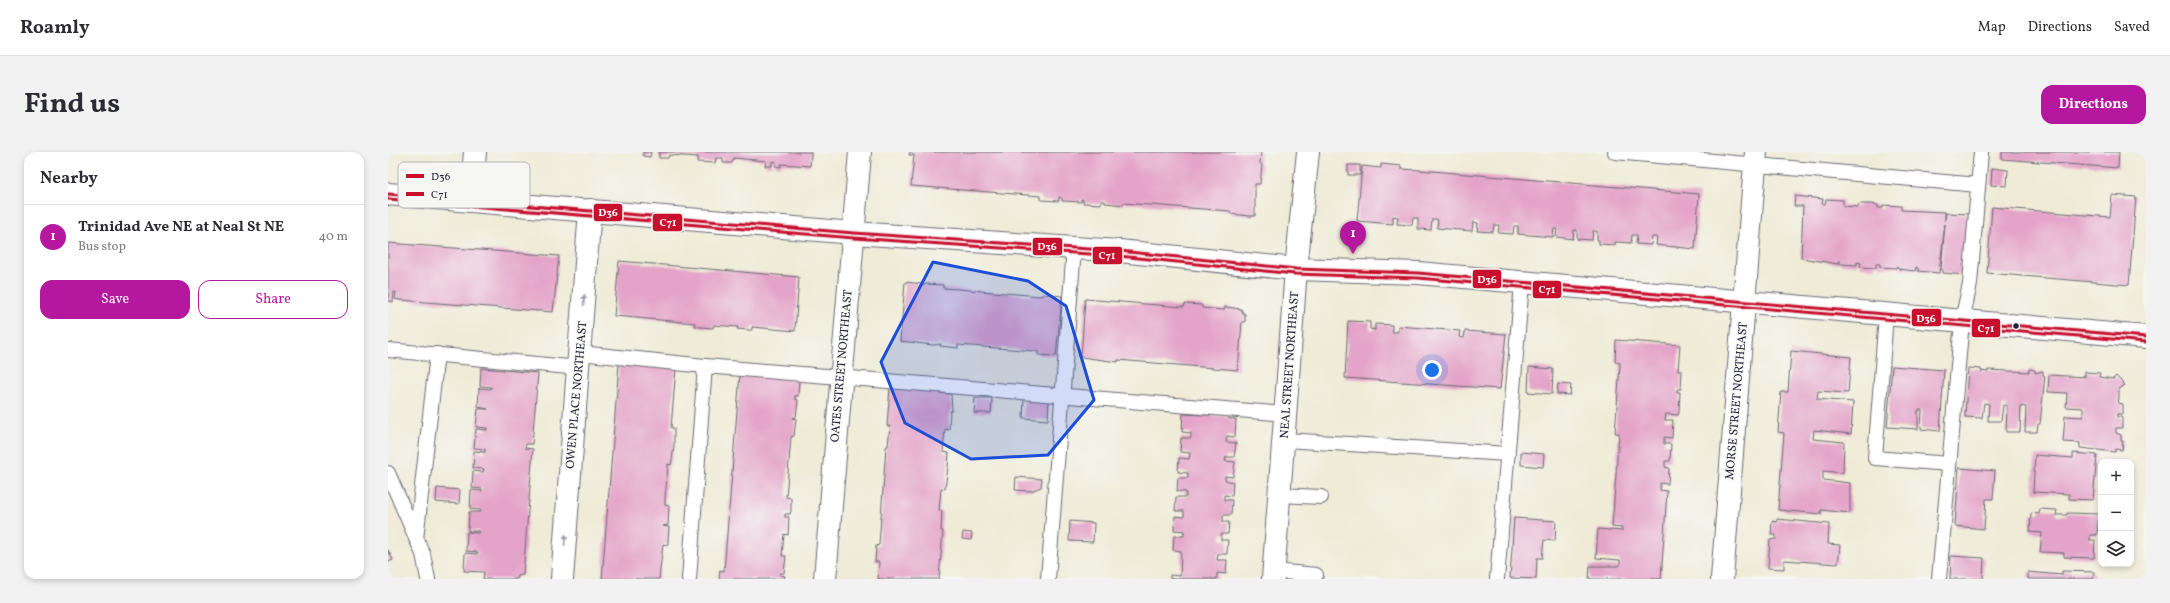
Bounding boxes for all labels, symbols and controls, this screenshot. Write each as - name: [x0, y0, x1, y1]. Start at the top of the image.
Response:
- text: Roamly: [20, 15, 90, 41]
- text: Map: [1978, 18, 2006, 37]
- text: Directions: [2028, 18, 2092, 37]
- text: Saved: [2114, 18, 2150, 37]
- text: Find us: [24, 85, 120, 124]
- button: Directions: [2041, 85, 2146, 124]
- legend: [398, 162, 530, 208]
- text: Nearby: [40, 167, 98, 190]
- text: D36: [431, 170, 451, 185]
- text: C71: [431, 188, 448, 203]
- line badge: D36: [593, 203, 623, 222]
- text: D36: [598, 206, 618, 221]
- line badge: C71: [652, 213, 683, 232]
- text: C71: [660, 216, 676, 231]
- text: Trinidad Ave NE at Neal St NE: [78, 217, 284, 238]
- pin: 1: [1340, 221, 1366, 254]
- text: 1: [50, 228, 56, 246]
- text: 40 m: [319, 228, 348, 246]
- line badge: D36: [1032, 237, 1063, 256]
- text: Bus stop: [78, 238, 126, 256]
- text: D36: [1037, 240, 1057, 255]
- line badge: C71: [1092, 246, 1123, 265]
- text: C71: [1099, 249, 1115, 264]
- line badge: D36: [1472, 269, 1502, 289]
- text: D36: [1477, 273, 1497, 288]
- button: Save: [40, 280, 190, 319]
- button: Share: [198, 280, 348, 319]
- line badge: C71: [1532, 280, 1562, 299]
- text: C71: [1539, 283, 1555, 298]
- street label: OATES STREET NORTHEAST: [827, 289, 857, 443]
- street label: NEAL STREET NORTHEAST: [1277, 291, 1303, 439]
- one-way arrow: [581, 294, 587, 306]
- line badge: D36: [1911, 308, 1942, 327]
- text: D36: [1916, 312, 1936, 327]
- line badge: C71: [1971, 318, 2001, 338]
- street label: OWEN PLACE NORTHEAST: [563, 321, 591, 469]
- unlabelled marker: [2011, 321, 2021, 331]
- street label: MORSE STREET NORTHEAST: [1722, 322, 1752, 480]
- text: C71: [1978, 322, 1994, 337]
- your location: [1422, 360, 1442, 380]
- map controls: [2098, 459, 2134, 567]
- button: +: [2098, 459, 2134, 495]
- button: −: [2098, 495, 2134, 531]
- button: layers: [2098, 531, 2134, 567]
- one-way arrow: [562, 534, 568, 546]

